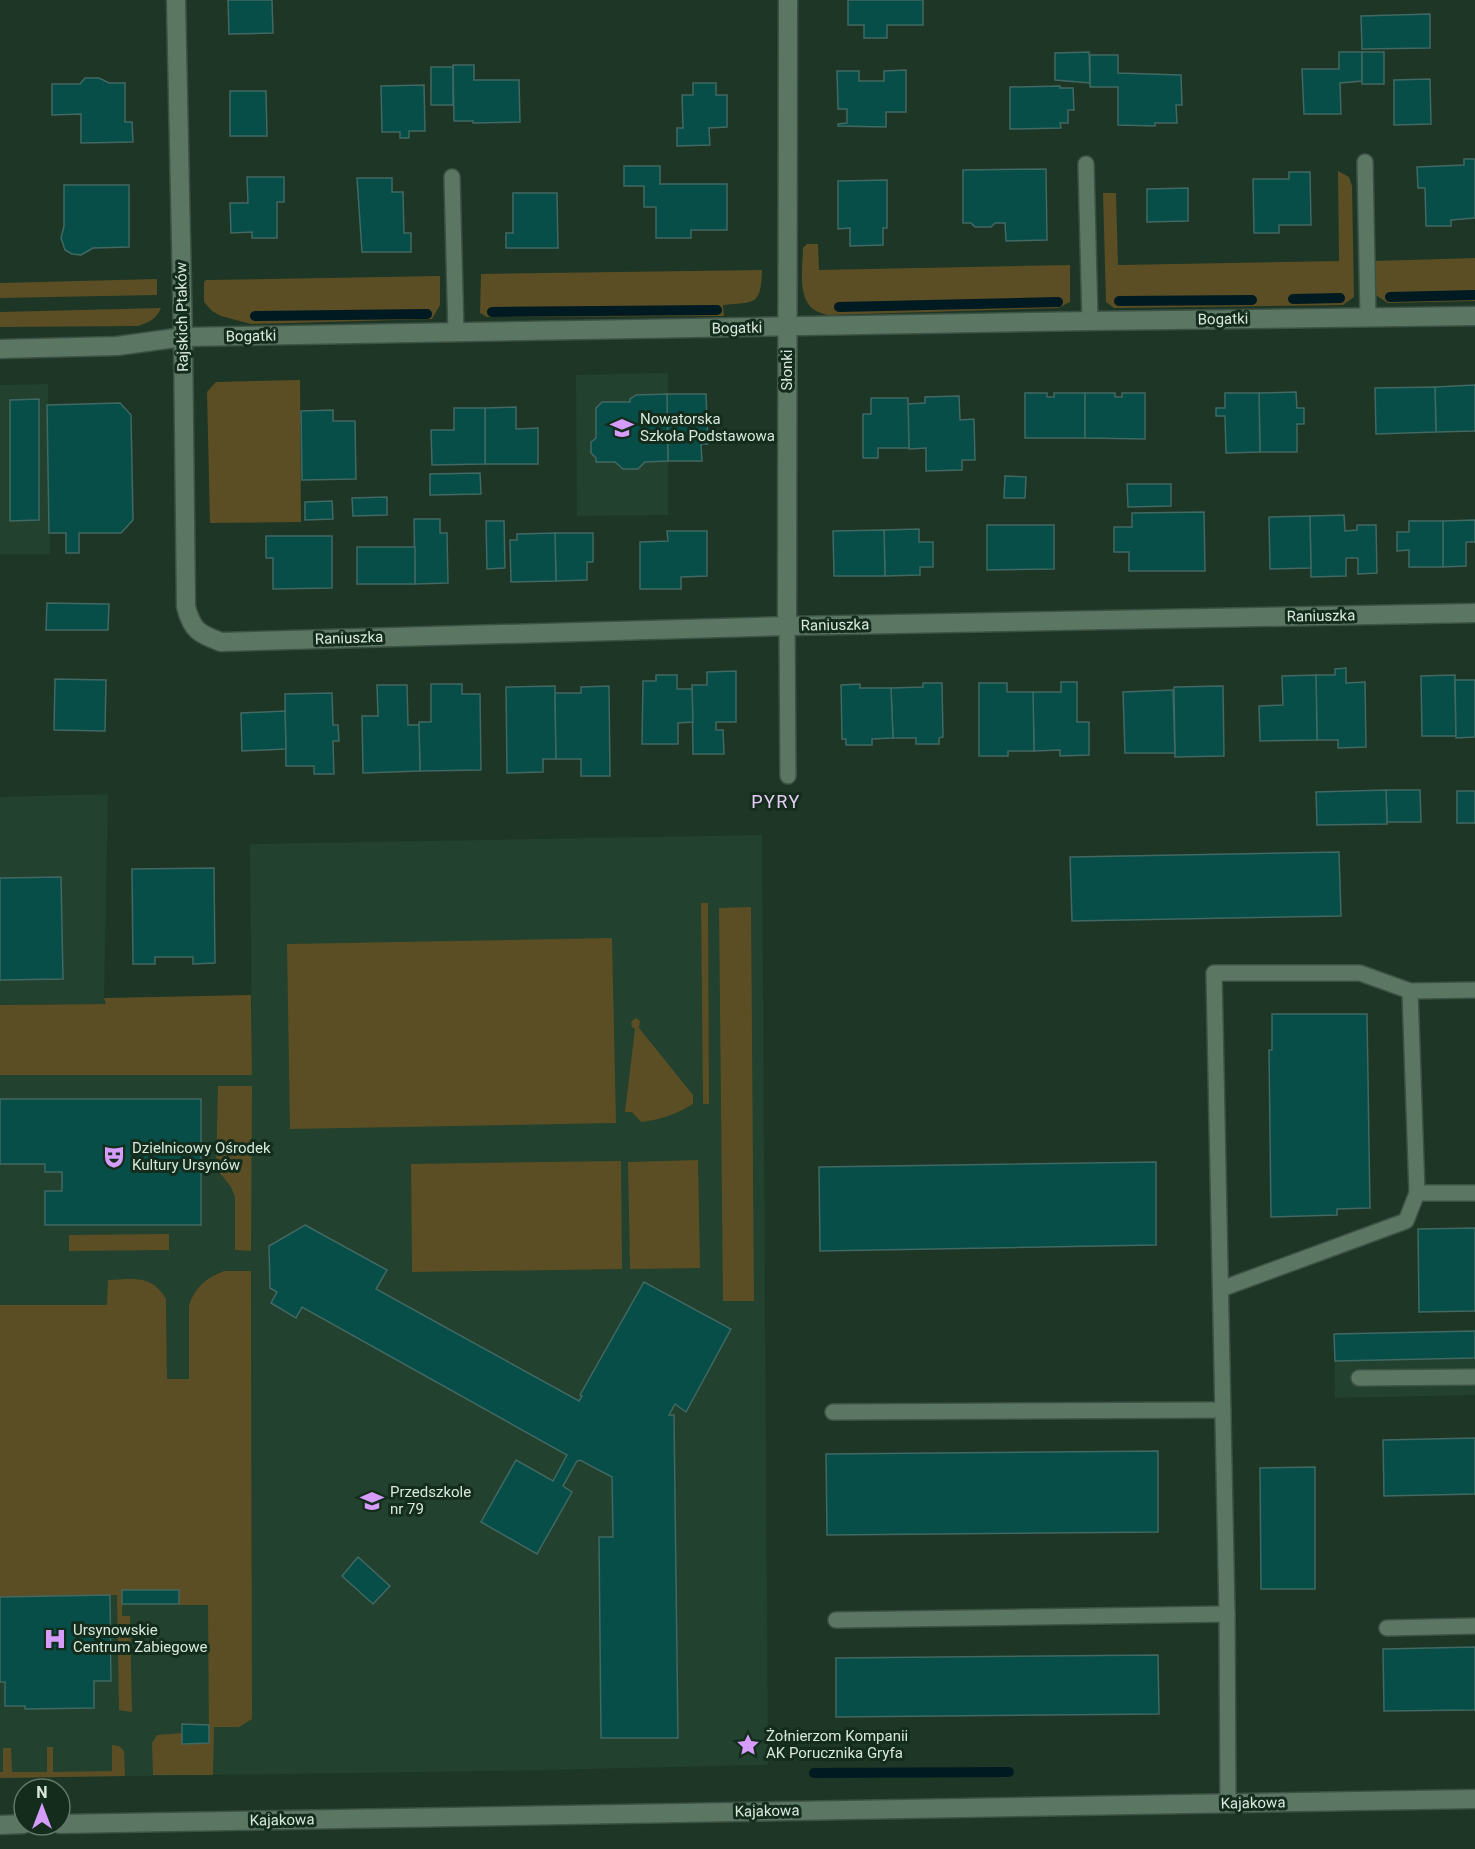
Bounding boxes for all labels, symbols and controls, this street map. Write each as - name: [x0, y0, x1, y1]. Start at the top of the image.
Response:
- street label: Rajskich Ptaków: [172, 262, 192, 372]
- street label: Bogatki: [1198, 310, 1248, 328]
- street label: Bogatki: [712, 319, 762, 337]
- street label: Bogatki: [226, 327, 276, 345]
- street label: Słonki: [778, 349, 796, 391]
- place label: Nowatorska Szkoła Podstawowa: [640, 410, 775, 445]
- school or university icon: Nowatorska Szkoła Podstawowa: [609, 415, 635, 441]
- street label: Raniuszka: [1287, 606, 1355, 626]
- street label: Raniuszka: [801, 615, 869, 635]
- street label: Raniuszka: [314, 628, 384, 648]
- district label: PYRY: [751, 791, 801, 812]
- place label: Dzielnicowy Ośrodek Kultury Ursynów: [132, 1139, 271, 1174]
- theatre icon: Dzielnicowy Ośrodek Kultury Ursynów: [101, 1144, 127, 1170]
- place label: Przedszkole nr 79: [390, 1483, 471, 1518]
- school or university icon: Przedszkole nr 79: [359, 1488, 385, 1514]
- place label: Ursynowskie Centrum Zabiegowe: [73, 1621, 208, 1656]
- hospital icon: Ursynowskie Centrum Zabiegowe: [42, 1626, 68, 1652]
- place label: Żołnierzom Kompanii AK Porucznika Gryfa: [766, 1727, 908, 1762]
- place icon: Żołnierzom Kompanii AK Porucznika Gryfa: [735, 1732, 761, 1758]
- north arrow: [12, 1777, 72, 1837]
- text: N: [36, 1783, 48, 1802]
- street label: Kajakowa: [1220, 1793, 1286, 1813]
- street label: Kajakowa: [734, 1801, 800, 1821]
- street label: Kajakowa: [249, 1810, 315, 1830]

